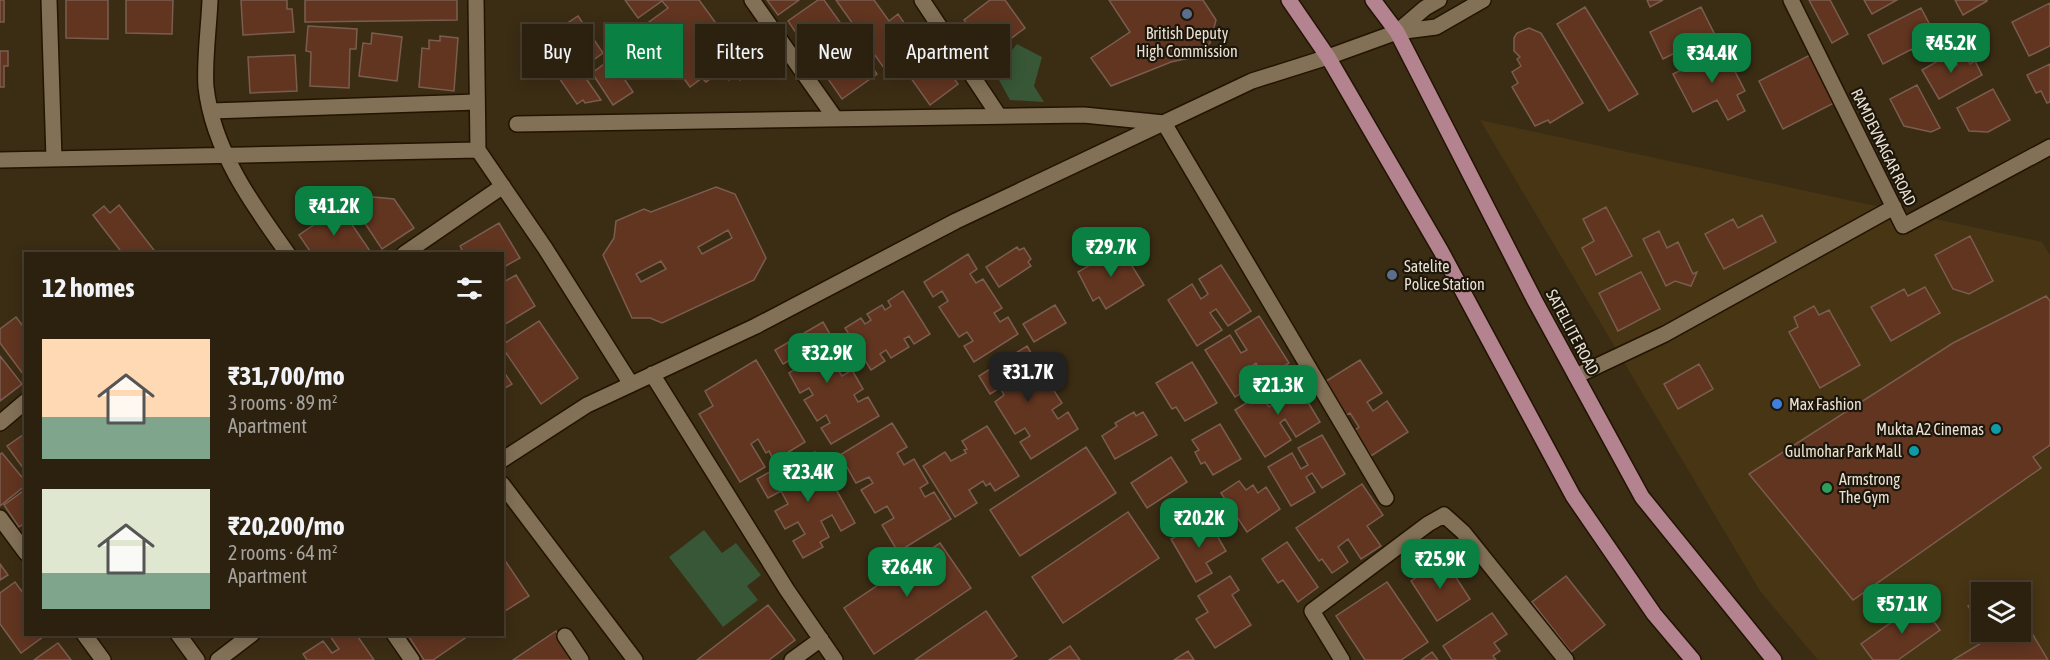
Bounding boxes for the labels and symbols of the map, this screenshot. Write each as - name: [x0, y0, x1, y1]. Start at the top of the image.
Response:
- marker: British Deputy High Commission: [1180, 7, 1194, 21]
- pin: ₹45.2K: [1902, 23, 2000, 74]
- place label: British Deputy High Commission: [1136, 24, 1238, 61]
- pin: ₹34.4K: [1663, 33, 1761, 84]
- street label: RAMDEVNAGAR ROAD: [1848, 86, 1920, 208]
- pin: ₹41.2K: [285, 186, 383, 237]
- pin: ₹29.7K: [1062, 227, 1160, 278]
- place label: Satelite Police Station: [1404, 257, 1485, 293]
- marker: Satelite Police Station: [1385, 268, 1399, 282]
- street label: SATELLITE ROAD: [1543, 286, 1603, 378]
- pin: ₹32.9K: [778, 333, 876, 384]
- pin: ₹31.7K: [979, 352, 1077, 403]
- pin: ₹21.3K: [1229, 365, 1327, 416]
- place label: Max Fashion: [1789, 395, 1862, 413]
- marker: Max Fashion: [1770, 397, 1784, 411]
- place label: Mukta A2 Cinemas: [1876, 420, 1984, 438]
- marker: Mukta A2 Cinemas: [1989, 422, 2003, 436]
- place label: Gulmohar Park Mall: [1785, 442, 1903, 460]
- marker: Gulmohar Park Mall: [1907, 444, 1921, 458]
- pin: ₹23.4K: [759, 452, 857, 503]
- place label: Armstrong The Gym: [1839, 470, 1900, 507]
- marker: Armstrong The Gym: [1820, 481, 1834, 495]
- pin: ₹20.2K: [1150, 498, 1248, 549]
- pin: ₹25.9K: [1391, 539, 1489, 590]
- pin: ₹26.4K: [858, 547, 956, 598]
- pin: ₹57.1K: [1853, 584, 1951, 635]

